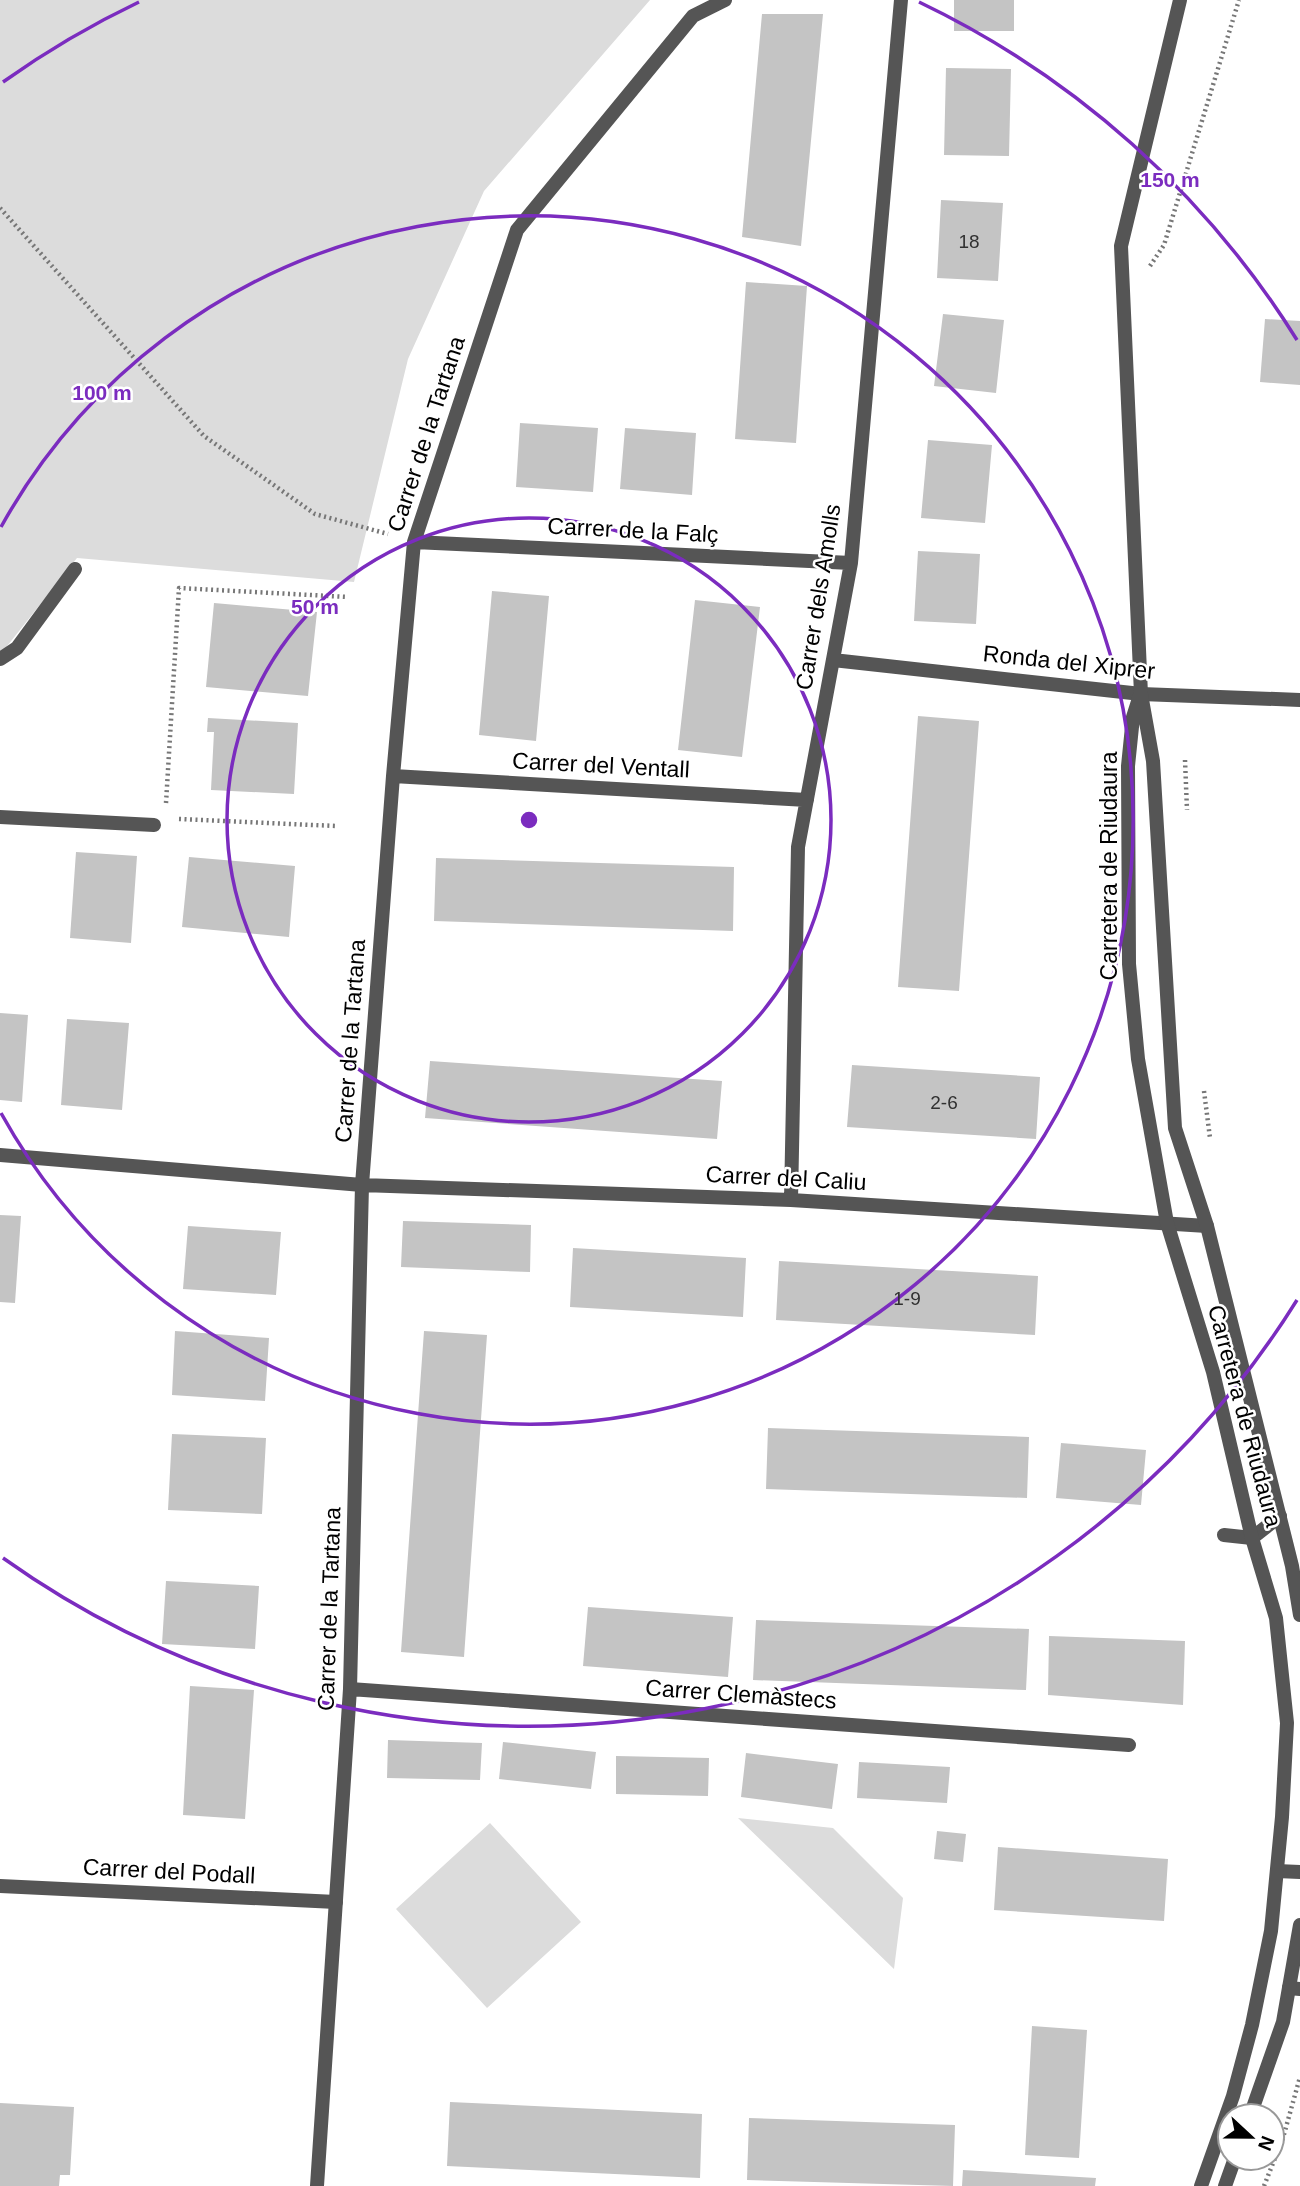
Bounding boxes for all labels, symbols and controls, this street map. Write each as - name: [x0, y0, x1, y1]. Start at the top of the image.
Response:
- text: 150 m: [1140, 168, 1200, 191]
- house number: 18: [958, 231, 980, 252]
- street label: Carrer de la Tartana: [382, 333, 470, 535]
- text: 100 m: [72, 381, 132, 404]
- street label: Carrer dels Amolls: [790, 502, 846, 692]
- street label: Carrer de la Falç: [547, 513, 719, 547]
- text: 50 m: [291, 595, 339, 618]
- street label: Ronda del Xiprer: [982, 640, 1157, 684]
- street label: Carrer del Ventall: [512, 747, 690, 783]
- street label: Carretera de Riudaura: [1096, 751, 1122, 980]
- centre of rings: [517, 808, 541, 832]
- street label: Carrer de la Tartana: [330, 938, 370, 1144]
- house number: 2-6: [930, 1092, 958, 1113]
- street label: Carrer del Caliu: [705, 1161, 867, 1195]
- house number: 1-9: [893, 1288, 921, 1309]
- street label: Carretera de Riudaura: [1203, 1302, 1287, 1530]
- street label: Carrer de la Tartana: [312, 1506, 346, 1711]
- street label: Carrer Clemàstecs: [644, 1674, 838, 1714]
- street label: Carrer del Podall: [82, 1854, 256, 1888]
- north arrow: [1216, 2102, 1286, 2172]
- text: N: [1254, 2133, 1279, 2153]

